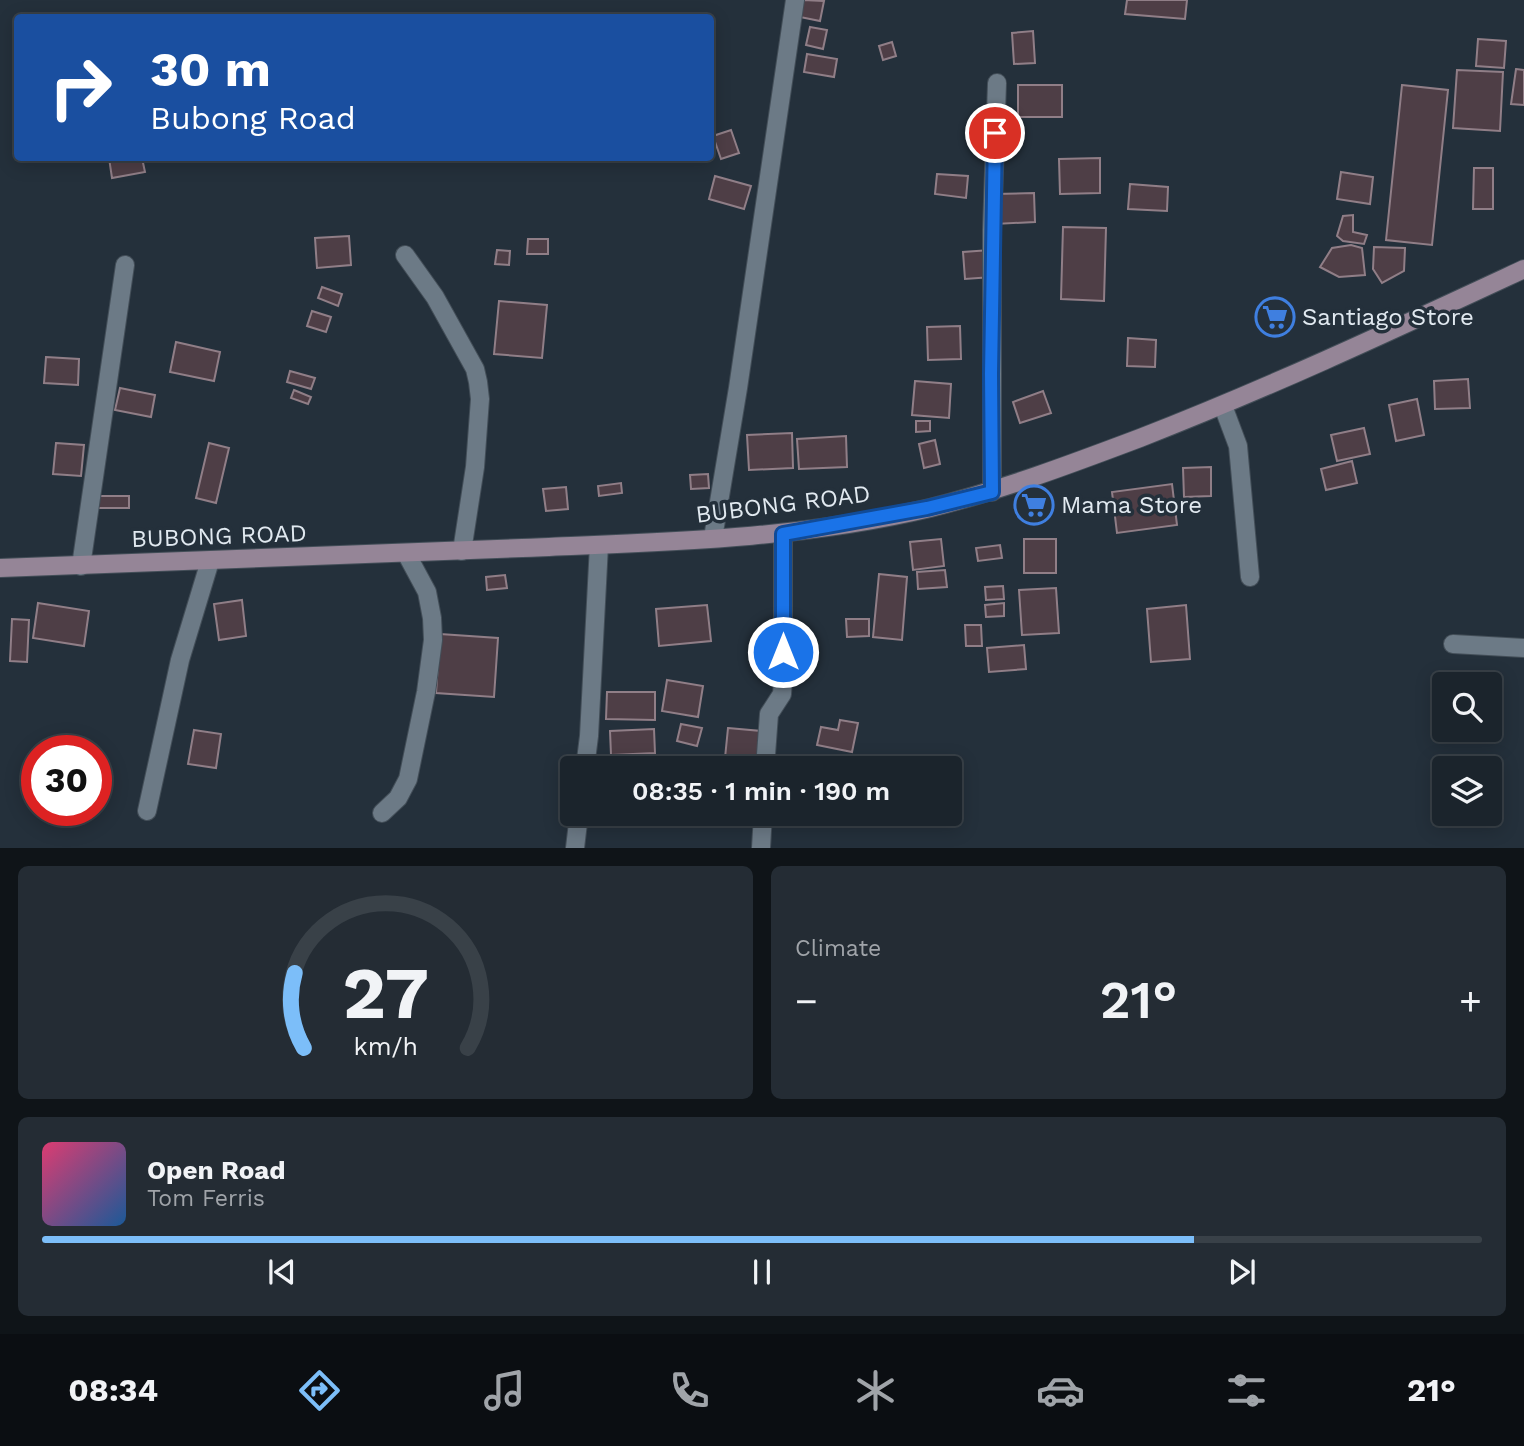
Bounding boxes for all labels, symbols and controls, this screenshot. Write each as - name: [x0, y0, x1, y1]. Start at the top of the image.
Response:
- text: 30 m: [150, 40, 271, 98]
- icon: right: [35, 42, 126, 133]
- text: Bubong Road: [150, 99, 356, 137]
- pin: [965, 103, 1025, 163]
- icon: arrive: [976, 114, 1014, 152]
- supermarket icon: Santiago Store: [1254, 296, 1296, 338]
- place label: Santiago Store: [1302, 303, 1474, 331]
- street label: BUBONG ROAD: [694, 479, 872, 529]
- supermarket icon: Mama Store: [1013, 484, 1055, 526]
- place label: Mama Store: [1061, 491, 1202, 519]
- street label: BUBONG ROAD: [131, 519, 307, 553]
- position arrow: [746, 615, 820, 689]
- map controls: [1432, 672, 1502, 826]
- button: search: [1432, 672, 1502, 742]
- speed limit sign: 30: [21, 735, 112, 826]
- button: layers: [1432, 756, 1502, 826]
- text: 08:35 · 1 min · 190 m: [632, 776, 890, 806]
- text: Climate: [795, 935, 881, 962]
- text: 27: [342, 951, 429, 1037]
- text: 21°: [1100, 970, 1177, 1031]
- text: −: [795, 979, 818, 1023]
- text: +: [1459, 979, 1482, 1023]
- text: km/h: [353, 1032, 418, 1061]
- text: Open Road: [147, 1155, 285, 1185]
- text: Tom Ferris: [147, 1185, 265, 1212]
- icon: previous: [263, 1253, 301, 1291]
- icon: pause: [743, 1253, 781, 1291]
- icon: next: [1223, 1253, 1261, 1291]
- icon: directions: [295, 1366, 344, 1415]
- icon: music: [480, 1366, 529, 1415]
- icon: phone: [665, 1366, 714, 1415]
- icon: climate: [851, 1366, 900, 1415]
- icon: car: [1036, 1366, 1085, 1415]
- icon: filters: [1222, 1366, 1271, 1415]
- text: 08:34: [68, 1371, 158, 1409]
- text: 21°: [1407, 1371, 1456, 1409]

